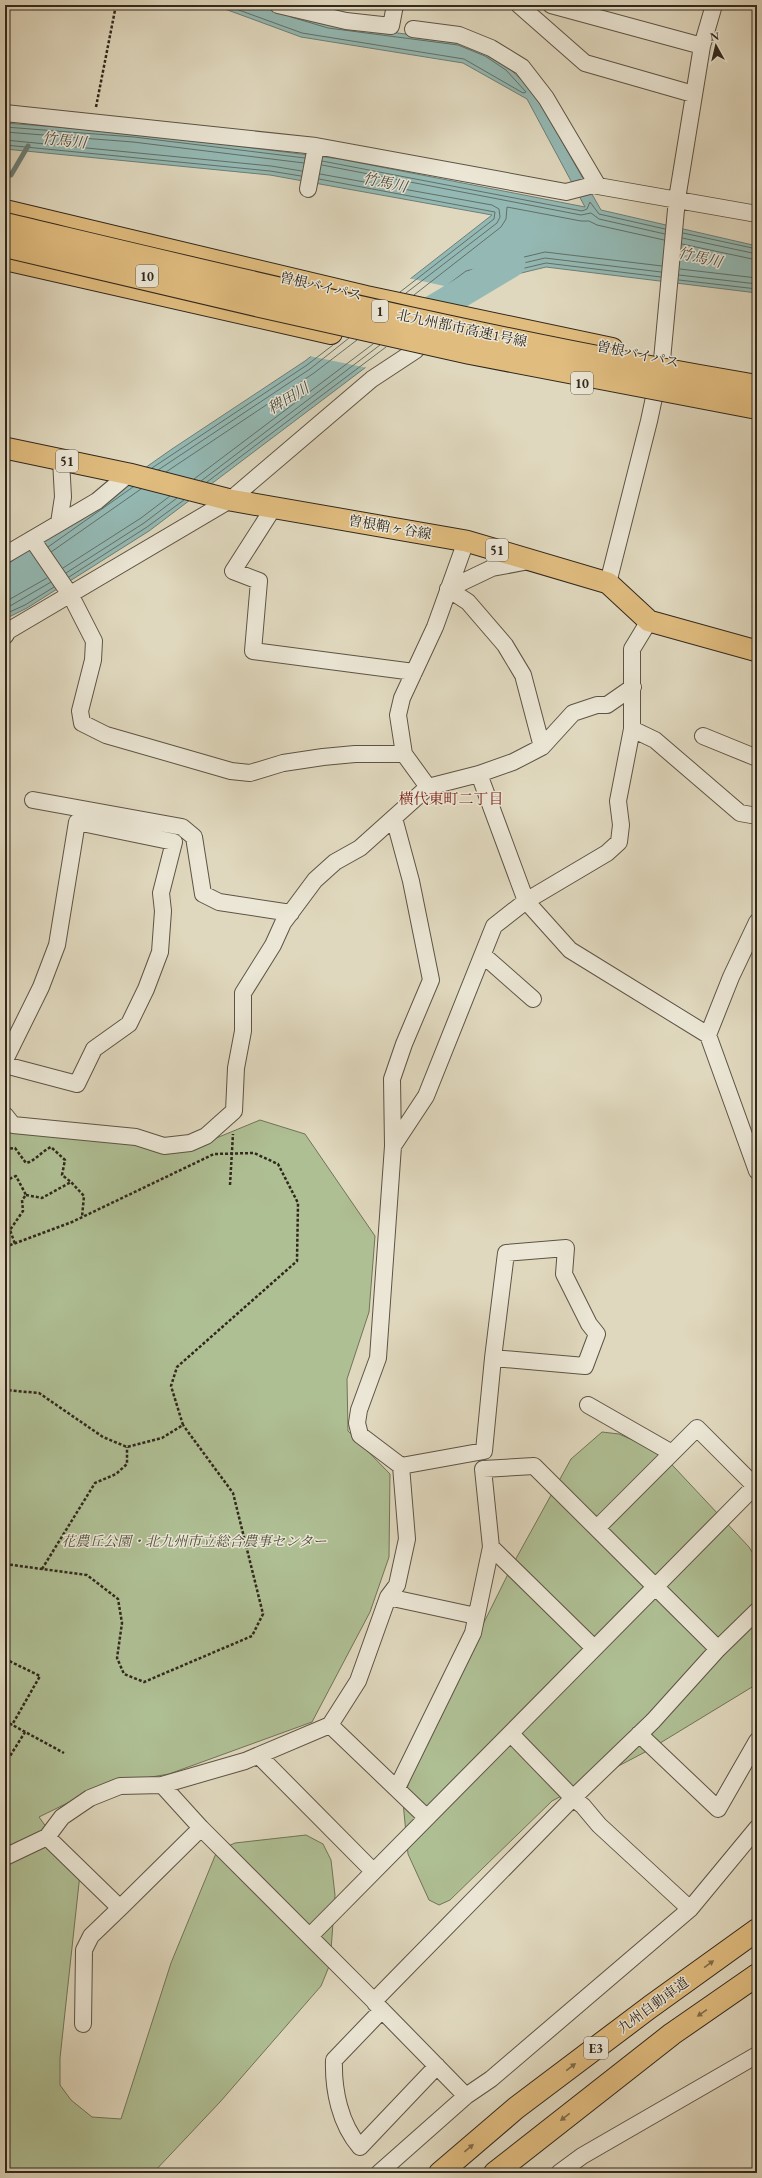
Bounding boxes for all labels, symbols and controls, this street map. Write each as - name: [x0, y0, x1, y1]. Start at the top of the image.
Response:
- north arrow: [696, 26, 736, 66]
- text: N: [709, 29, 720, 44]
- water label: 竹馬川: [41, 128, 89, 152]
- water label: 竹馬川: [361, 168, 411, 196]
- water label: 竹馬川: [676, 243, 726, 272]
- road number: 10: [136, 265, 158, 287]
- street label: 曽根バイパス: [278, 268, 364, 304]
- road number: 1: [372, 300, 388, 322]
- street label: 北九州都市高速1号線: [395, 305, 529, 351]
- street label: 曽根バイパス: [595, 336, 681, 372]
- road number: 10: [571, 372, 593, 394]
- water label: 稗田川: [264, 377, 314, 418]
- road number: 51: [56, 450, 78, 472]
- street label: 曽根鞘ヶ谷線: [347, 511, 433, 543]
- road number: 51: [486, 539, 508, 561]
- district label: 横代東町二丁目: [398, 789, 504, 808]
- park label: 花農丘公園・北九州市立総合農事センター: [61, 1532, 327, 1550]
- one-way arrow: [704, 1960, 715, 1968]
- street label: 九州自動車道: [614, 1973, 692, 2037]
- one-way arrow: [697, 2009, 707, 2017]
- road number: E3: [584, 2037, 608, 2059]
- one-way arrow: [565, 2062, 576, 2071]
- one-way arrow: [560, 2113, 570, 2121]
- one-way arrow: [464, 2143, 475, 2152]

